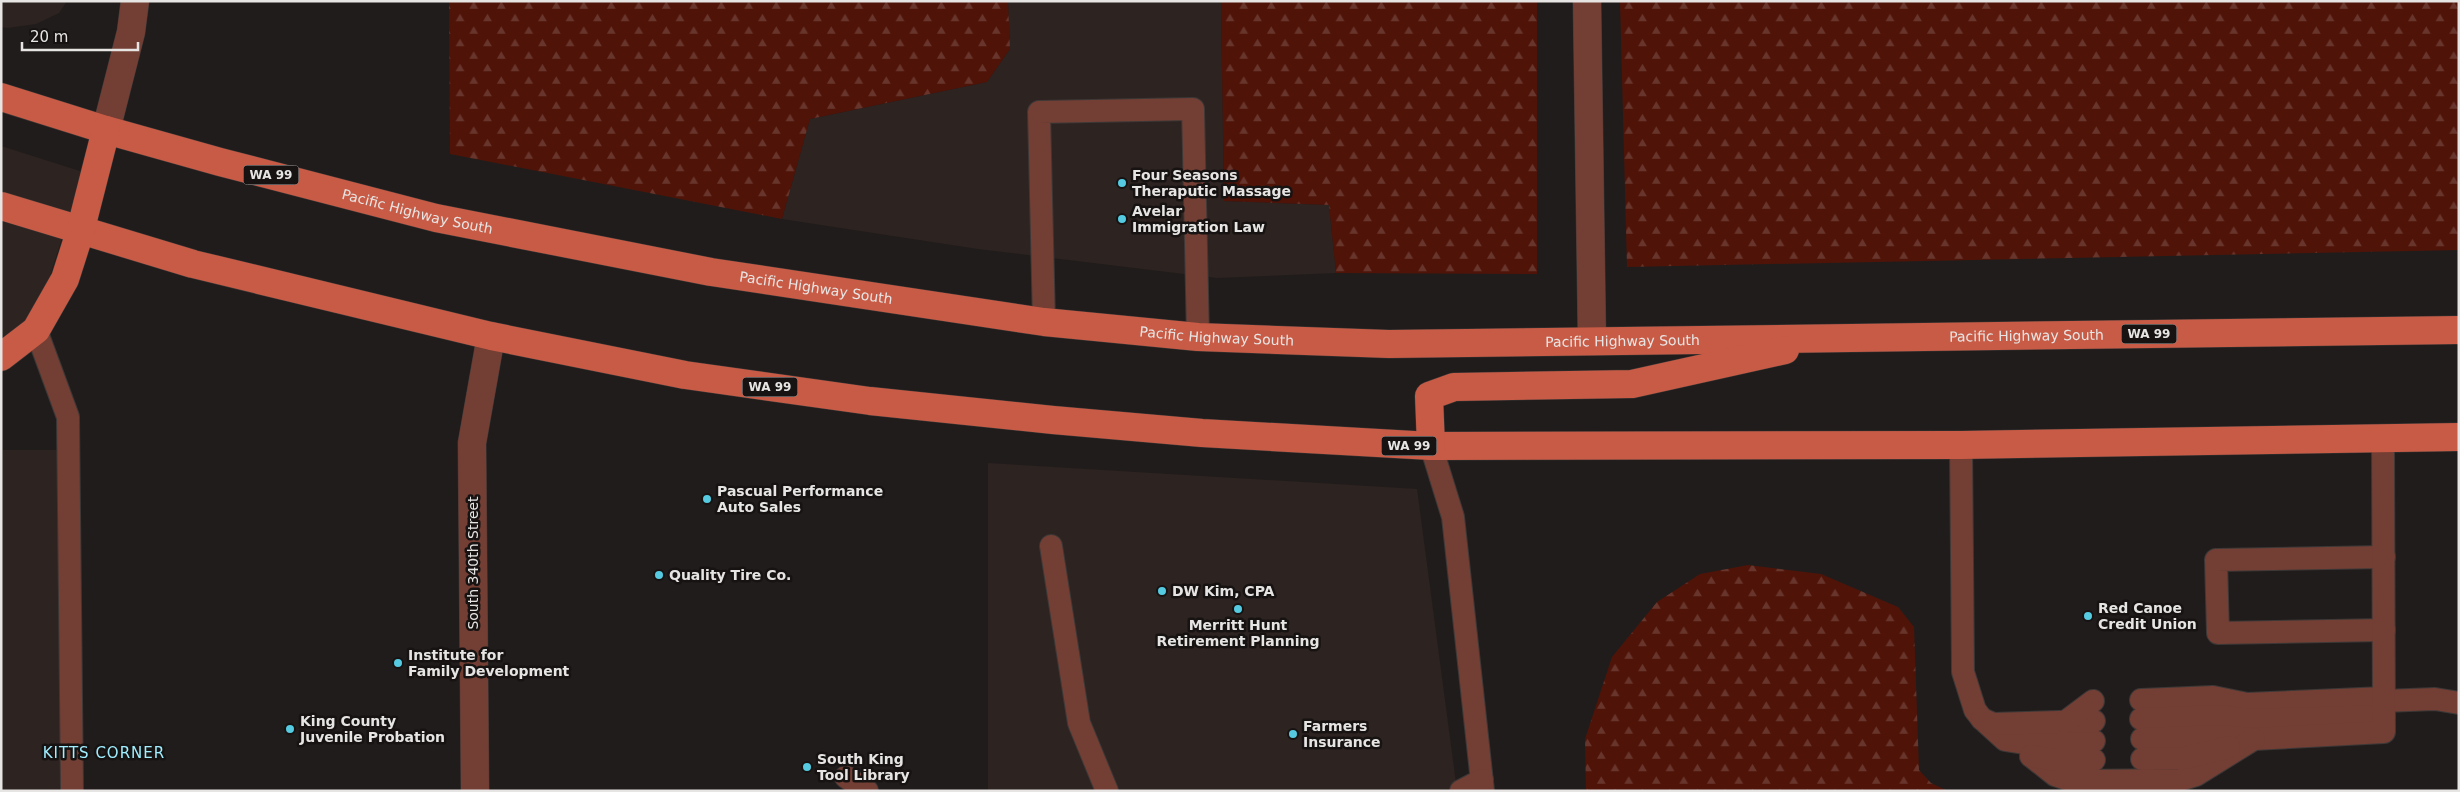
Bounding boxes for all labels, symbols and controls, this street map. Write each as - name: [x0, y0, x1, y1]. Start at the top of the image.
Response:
- scale bar: [22, 20, 139, 52]
- text: 20 m: [30, 28, 68, 46]
- road number: WA 99: [244, 166, 298, 184]
- place label: Four Seasons Theraputic Massage: [1132, 167, 1291, 199]
- marker: Four Seasons Theraputic Massage: [1116, 177, 1128, 189]
- street label: Pacific Highway South: [340, 186, 494, 237]
- place label: Avelar Immigration Law: [1132, 203, 1265, 235]
- marker: Avelar Immigration Law: [1116, 213, 1128, 225]
- street label: Pacific Highway South: [738, 268, 894, 307]
- street label: Pacific Highway South: [1139, 323, 1294, 349]
- road number: WA 99: [2122, 324, 2176, 344]
- street label: Pacific Highway South: [1949, 327, 2104, 345]
- street label: Pacific Highway South: [1545, 332, 1700, 350]
- road number: WA 99: [742, 378, 798, 397]
- road number: WA 99: [1382, 436, 1436, 456]
- place label: Pascual Performance Auto Sales: [717, 483, 883, 515]
- marker: Pascual Performance Auto Sales: [701, 493, 713, 505]
- street label: South 340th Street: [465, 496, 481, 630]
- place label: Quality Tire Co.: [669, 567, 791, 583]
- marker: Quality Tire Co.: [653, 569, 665, 581]
- place label: DW Kim, CPA: [1172, 583, 1275, 599]
- marker: DW Kim, CPA: [1156, 585, 1168, 597]
- place label: Red Canoe Credit Union: [2098, 600, 2197, 632]
- marker: Merritt Hunt Retirement Planning: [1232, 603, 1244, 615]
- marker: Red Canoe Credit Union: [2082, 610, 2094, 622]
- place label: Merritt Hunt Retirement Planning: [1156, 617, 1320, 649]
- place label: Institute for Family Development: [408, 647, 570, 679]
- marker: Institute for Family Development: [392, 657, 404, 669]
- place label: King County Juvenile Probation: [299, 713, 445, 745]
- place label: Farmers Insurance: [1303, 718, 1381, 750]
- marker: King County Juvenile Probation: [284, 723, 296, 735]
- marker: Farmers Insurance: [1287, 728, 1299, 740]
- district label: KITTS CORNER: [43, 744, 165, 762]
- place label: South King Tool Library: [817, 751, 910, 783]
- marker: South King Tool Library: [801, 761, 813, 773]

